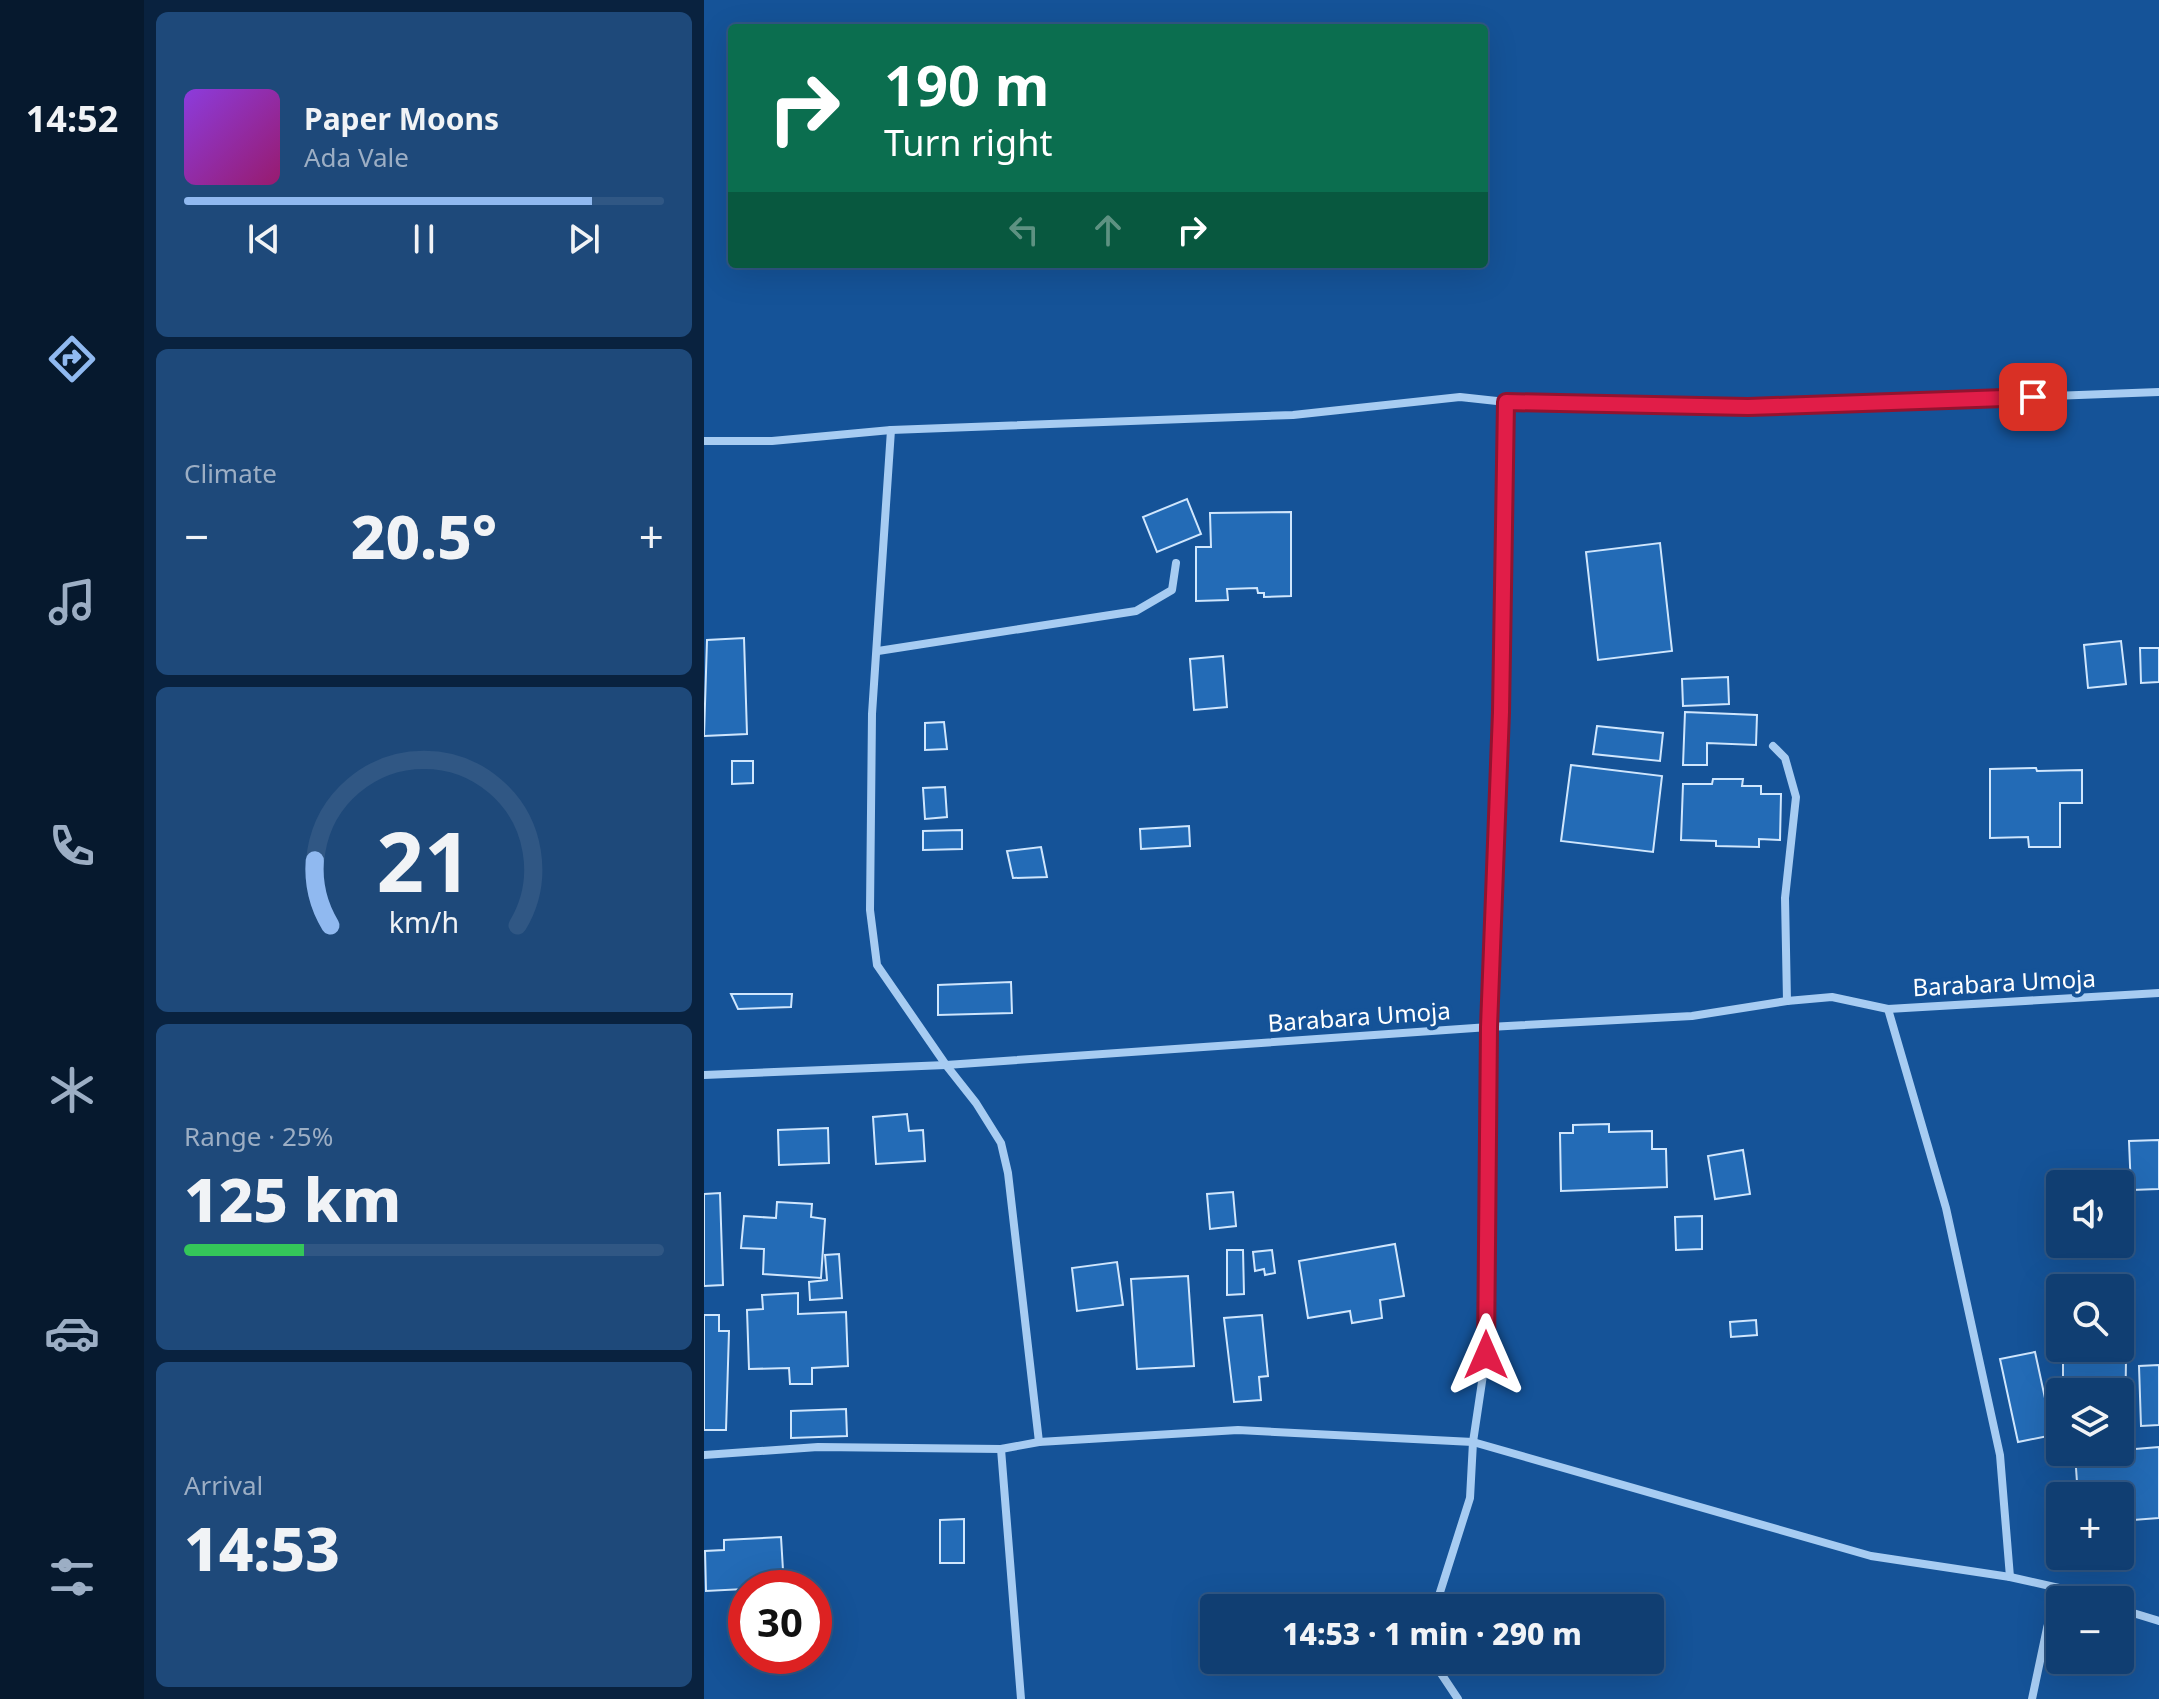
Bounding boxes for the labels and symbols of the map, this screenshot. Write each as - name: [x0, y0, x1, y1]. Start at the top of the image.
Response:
- pin: [1999, 363, 2067, 431]
- street label: Barabara Umoja: [1912, 961, 2096, 1003]
- street label: Barabara Umoja: [1266, 993, 1452, 1039]
- position arrow: [1444, 1313, 1528, 1397]
- speed limit sign: 30: [728, 1570, 832, 1674]

